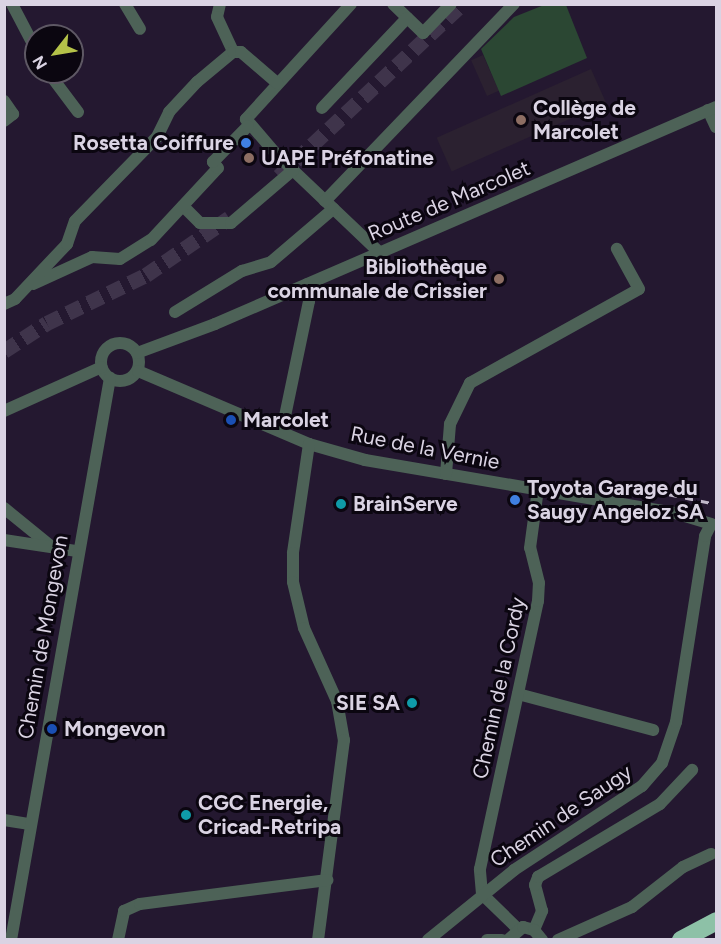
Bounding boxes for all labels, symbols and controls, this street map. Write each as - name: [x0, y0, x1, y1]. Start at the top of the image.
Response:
- north arrow: [24, 24, 84, 84]
- text: N: [29, 52, 51, 73]
- place label: Collège de Marcolet: [533, 95, 636, 145]
- marker: Collège de Marcolet: [514, 113, 528, 127]
- place label: Rosetta Coiffure: [73, 130, 234, 156]
- marker: Rosetta Coiffure: [239, 136, 253, 150]
- place label: UAPE Préfonatine: [261, 145, 434, 171]
- marker: UAPE Préfonatine: [242, 151, 256, 165]
- street label: Route de Marcolet: [364, 155, 534, 247]
- place label: Bibliothèque communale de Crissier: [267, 254, 487, 304]
- marker: Bibliothèque communale de Crissier: [492, 272, 506, 286]
- place label: Marcolet: [243, 407, 329, 433]
- marker: Marcolet: [224, 413, 238, 427]
- street label: Rue de la Vernie: [348, 421, 502, 475]
- place label: Toyota Garage du Saugy Angeloz SA: [527, 475, 704, 525]
- place label: BrainServe: [353, 491, 458, 517]
- marker: Toyota Garage du Saugy Angeloz SA: [508, 493, 522, 507]
- marker: BrainServe: [334, 497, 348, 511]
- street label: Chemin de Mongevon: [13, 533, 73, 741]
- street label: Chemin de la Cordy: [467, 595, 531, 781]
- place label: SIE SA: [336, 690, 400, 716]
- marker: SIE SA: [405, 696, 419, 710]
- place label: Mongevon: [64, 716, 165, 742]
- marker: Mongevon: [45, 722, 59, 736]
- street label: Chemin de Saugy: [485, 759, 637, 873]
- place label: CGC Energie, Cricad-Retripa: [198, 790, 341, 840]
- marker: CGC Energie, Cricad-Retripa: [179, 808, 193, 822]

